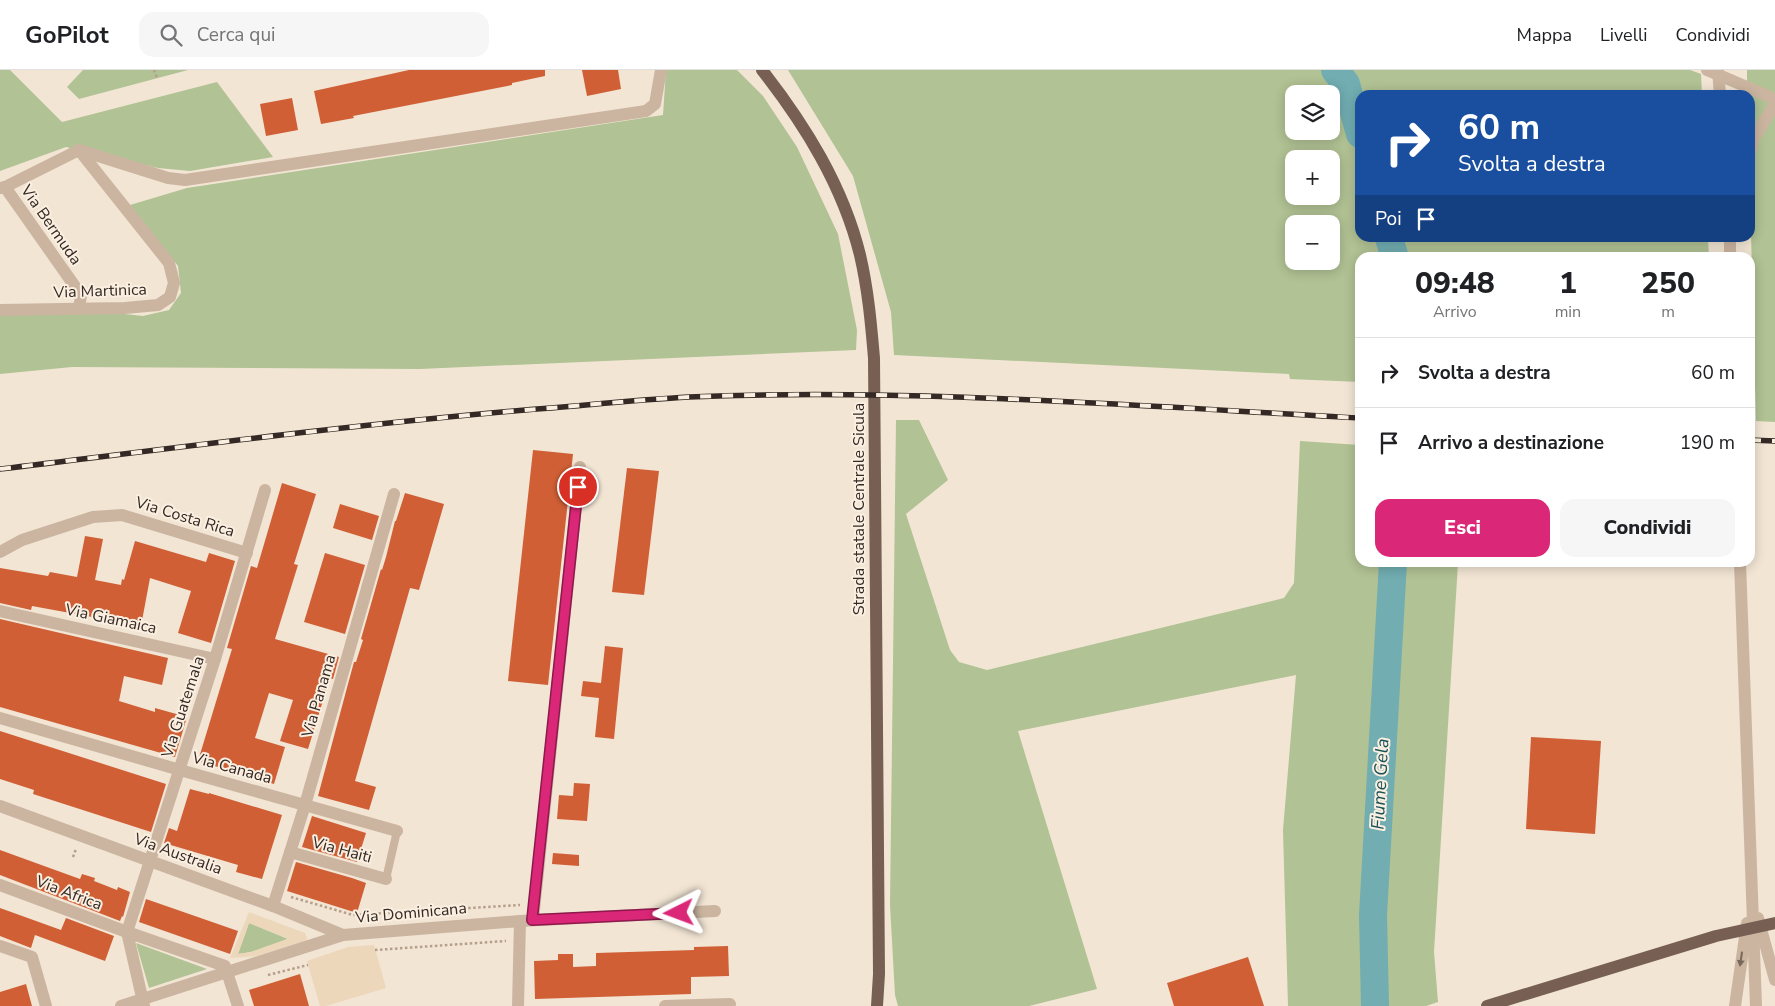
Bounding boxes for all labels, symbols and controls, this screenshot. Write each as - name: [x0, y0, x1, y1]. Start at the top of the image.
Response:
- search box: [139, 12, 489, 57]
- text: GoPilot: [25, 19, 109, 51]
- icon: search: [157, 21, 185, 49]
- text: Cerca qui: [197, 22, 275, 48]
- text: Mappa: [1517, 23, 1572, 47]
- text: Livelli: [1600, 23, 1647, 47]
- text: Condividi: [1675, 23, 1750, 47]
- map controls: [1285, 85, 1340, 270]
- button: layers: [1285, 85, 1340, 140]
- text: 60 m: [1458, 104, 1540, 151]
- icon: right: [1375, 110, 1440, 175]
- text: Svolta a destra: [1458, 149, 1606, 179]
- button: +: [1285, 150, 1340, 205]
- street label: Via Bermuda: [15, 180, 87, 269]
- icon: arrive: [1412, 205, 1440, 233]
- text: Poi: [1375, 206, 1402, 232]
- button: −: [1285, 215, 1340, 270]
- text: 09:48: [1415, 263, 1495, 304]
- text: 1: [1559, 263, 1577, 304]
- text: 250: [1641, 263, 1695, 304]
- street label: Via Martinica: [52, 278, 147, 304]
- text: Arrivo: [1433, 301, 1477, 323]
- text: min: [1555, 301, 1581, 323]
- text: m: [1661, 301, 1675, 323]
- icon: right: [1375, 359, 1403, 387]
- text: Svolta a destra: [1418, 360, 1551, 386]
- text: 60 m: [1691, 360, 1735, 386]
- street label: Strada statale Centrale Sicula: [848, 403, 870, 615]
- icon: arrive: [1375, 429, 1403, 457]
- text: Arrivo a destinazione: [1418, 430, 1604, 456]
- text: 190 m: [1680, 430, 1735, 456]
- pin: [557, 466, 599, 508]
- icon: arrive: [564, 473, 592, 501]
- street label: Via Costa Rica: [132, 491, 237, 543]
- button: Esci: [1375, 499, 1550, 557]
- button: Condividi: [1560, 499, 1735, 557]
- street label: Via Giamaica: [62, 598, 159, 639]
- street label: Via Panama: [296, 652, 341, 741]
- street label: Via Guatemala: [156, 653, 210, 762]
- water label: Fiume Gela: [1366, 738, 1394, 830]
- street label: Via Canada: [189, 747, 274, 789]
- street label: Via Australia: [130, 828, 225, 880]
- street label: Via Haiti: [309, 831, 374, 869]
- street label: Via Africa: [32, 870, 105, 916]
- position arrow: [652, 886, 704, 938]
- street label: Via Dominicana: [353, 897, 468, 929]
- one-way arrow: [1737, 951, 1745, 967]

